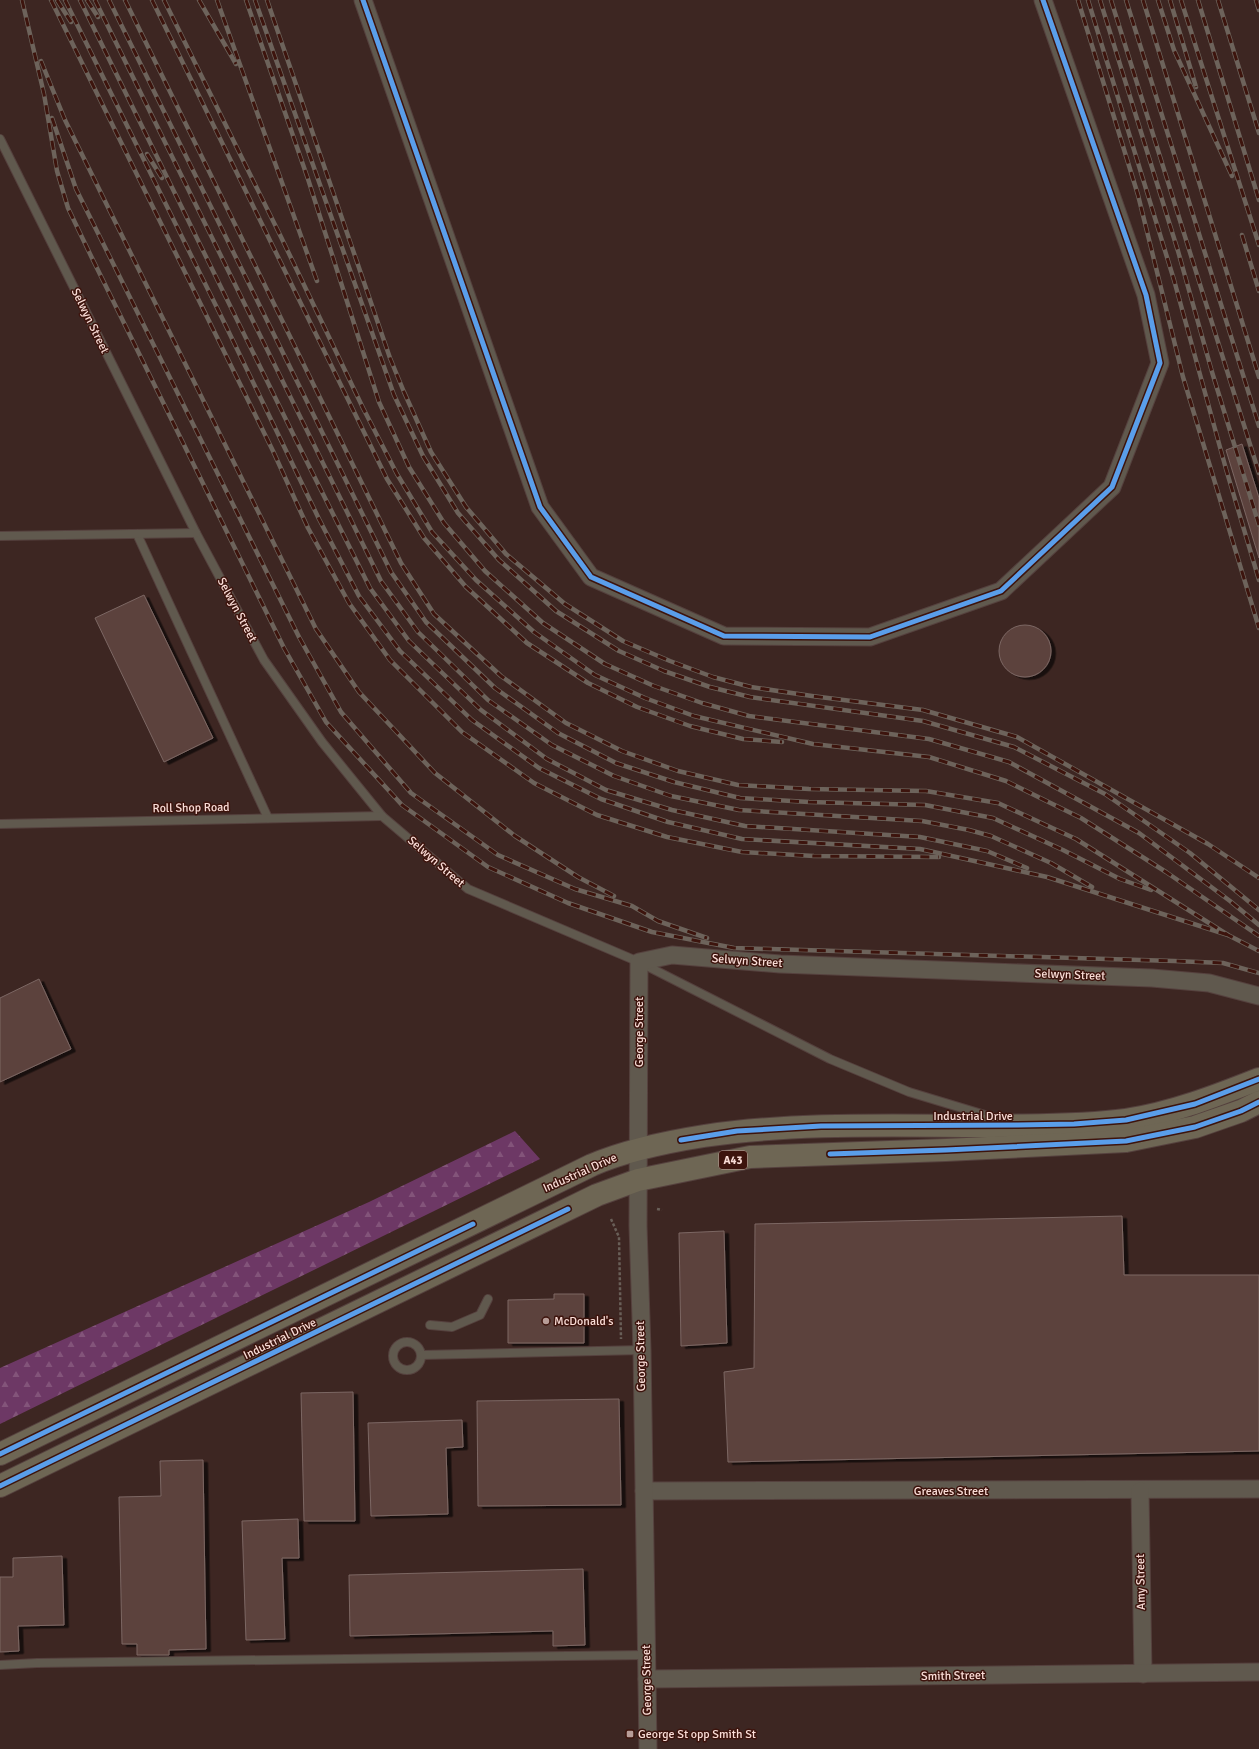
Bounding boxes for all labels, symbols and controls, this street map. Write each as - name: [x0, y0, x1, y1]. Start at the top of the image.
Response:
- street label: Selwyn Street: [68, 286, 112, 356]
- street label: Selwyn Street: [214, 575, 260, 645]
- street label: Roll Shop Road: [152, 800, 230, 816]
- street label: Selwyn Street: [404, 833, 468, 891]
- street label: Selwyn Street: [711, 951, 783, 971]
- street label: Selwyn Street: [1034, 966, 1106, 984]
- street label: George Street: [632, 997, 647, 1067]
- street label: Industrial Drive: [933, 1109, 1013, 1124]
- street label: Industrial Drive: [541, 1150, 619, 1196]
- road number: A43: [719, 1151, 747, 1169]
- place label: McDonald's: [554, 1314, 614, 1329]
- street label: Industrial Drive: [241, 1315, 319, 1363]
- marker: McDonald's: [541, 1316, 551, 1326]
- street label: George Street: [633, 1321, 649, 1391]
- street label: Greaves Street: [914, 1484, 988, 1499]
- street label: Amy Street: [1133, 1554, 1149, 1610]
- street label: George Street: [639, 1645, 655, 1715]
- street label: Smith Street: [921, 1668, 985, 1684]
- place label: George St opp Smith St: [638, 1727, 756, 1742]
- marker: George St opp Smith St: [625, 1729, 635, 1739]

